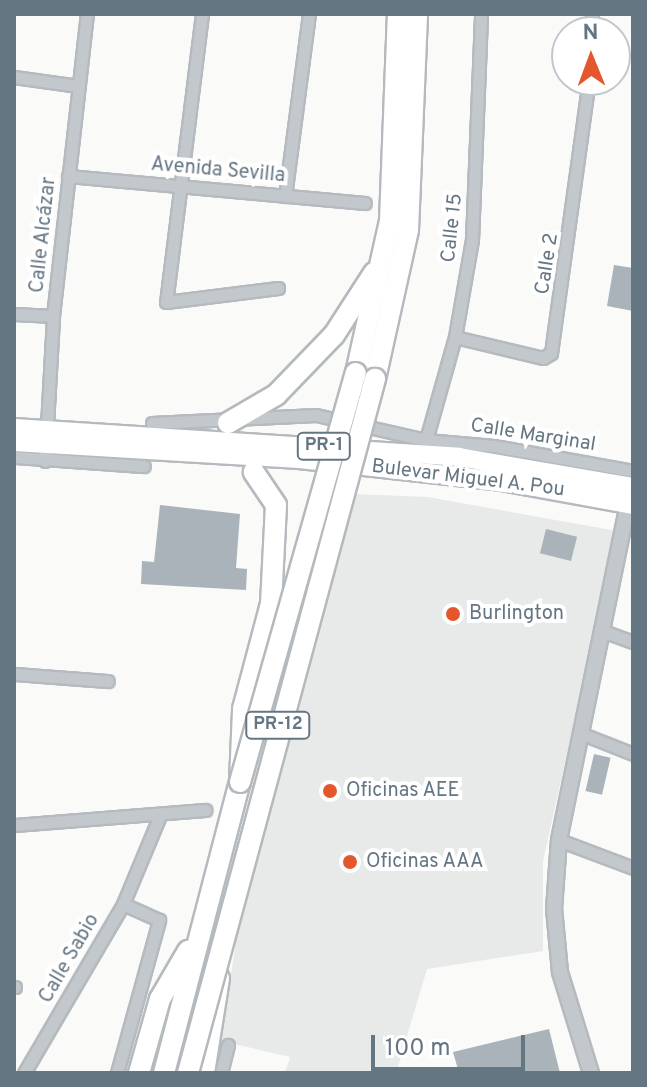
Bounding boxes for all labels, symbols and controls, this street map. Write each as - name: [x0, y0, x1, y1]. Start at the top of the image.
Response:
- north arrow: [551, 16, 631, 96]
- text: N: [582, 20, 599, 47]
- street label: Avenida Sevilla: [150, 153, 286, 189]
- street label: Calle Alcázar: [26, 175, 62, 295]
- street label: Calle 15: [437, 192, 469, 264]
- street label: Calle 2: [531, 232, 565, 296]
- street label: Calle Marginal: [469, 414, 597, 458]
- road number: PR-1: [296, 432, 352, 460]
- street label: Bulevar Miguel A. Pou: [370, 455, 566, 503]
- place label: Burlington: [469, 602, 564, 626]
- marker: Burlington: [444, 605, 462, 623]
- road number: PR-12: [244, 711, 312, 739]
- place label: Oficinas AEE: [346, 779, 460, 803]
- marker: Oficinas AEE: [321, 782, 339, 800]
- place label: Oficinas AAA: [366, 850, 484, 874]
- marker: Oficinas AAA: [341, 853, 359, 871]
- street label: Calle Sabio: [35, 910, 105, 1008]
- scale bar: [375, 1019, 529, 1069]
- text: 100 m: [385, 1034, 451, 1064]

